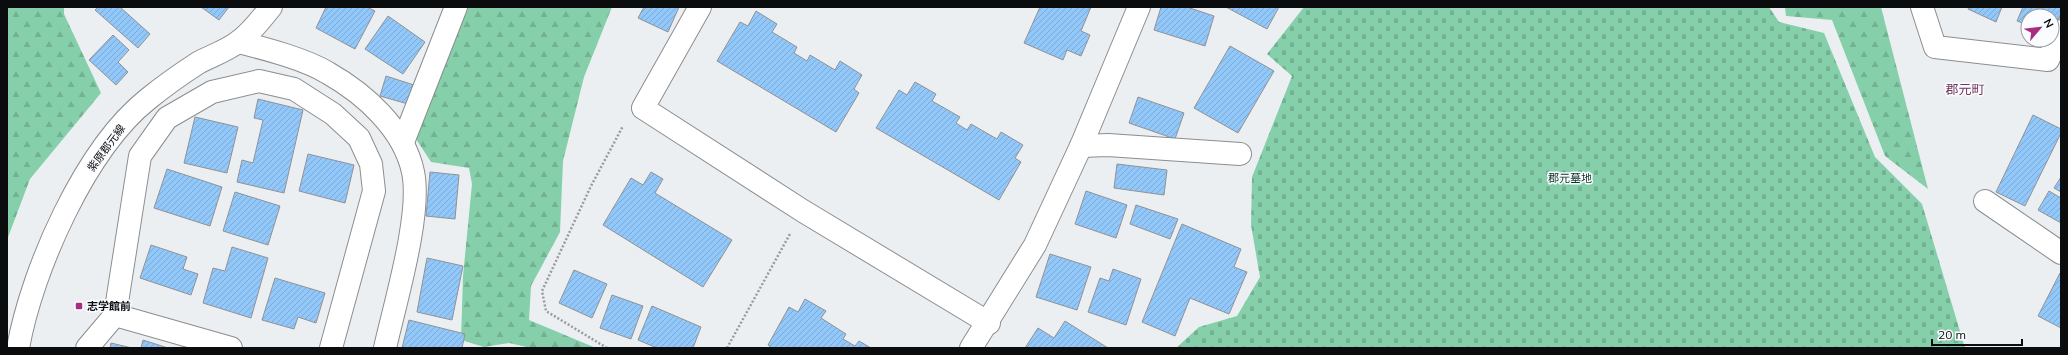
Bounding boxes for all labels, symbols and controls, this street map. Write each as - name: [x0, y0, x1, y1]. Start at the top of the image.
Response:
- north arrow: [2020, 8, 2060, 48]
- text: N: [2041, 16, 2057, 30]
- district label: 郡元町: [1945, 81, 1985, 97]
- street label: 紫原郡元線: [84, 122, 128, 174]
- park label: 郡元墓地: [1548, 171, 1592, 185]
- place label: 志学館前: [87, 299, 131, 313]
- marker: 志学館前: [74, 301, 84, 311]
- scale bar: [1932, 321, 2022, 347]
- text: 20 m: [1938, 327, 1966, 342]

